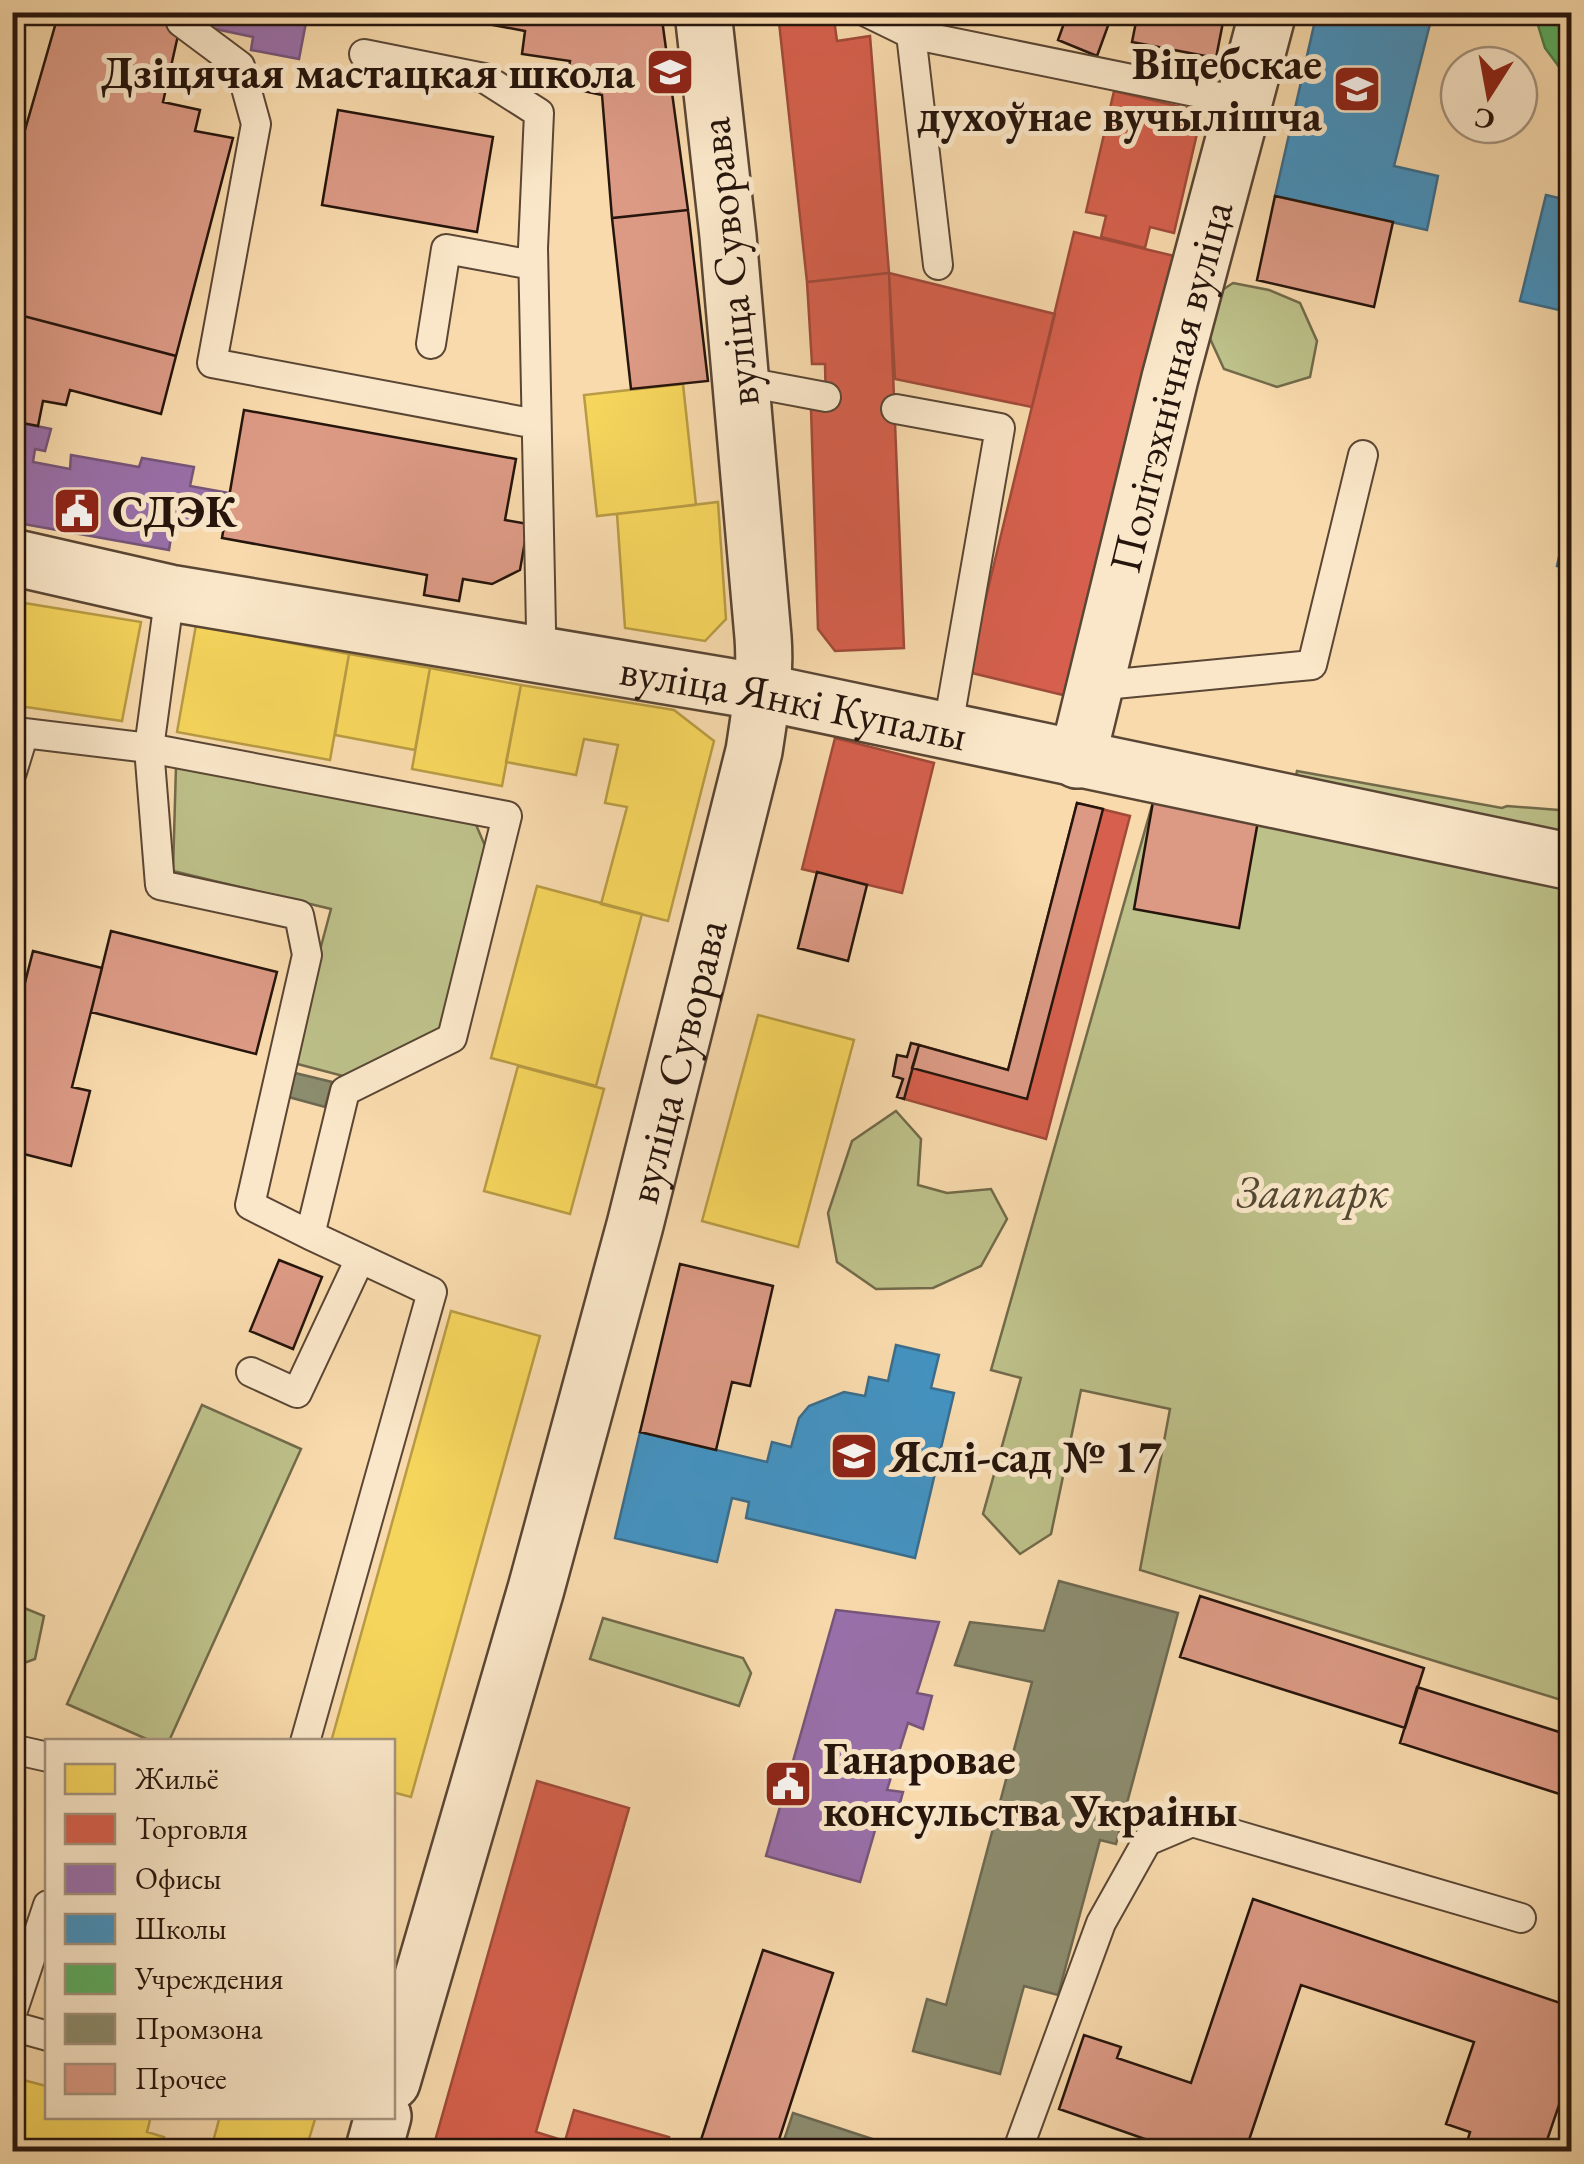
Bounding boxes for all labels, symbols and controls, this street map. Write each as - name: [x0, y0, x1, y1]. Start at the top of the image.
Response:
- place label: Віцебскае духоўнае вучылішча: [917, 34, 1322, 144]
- place label: Дзіцячая мастацкая школа: [101, 43, 635, 101]
- north arrow: [1439, 45, 1539, 145]
- school or university icon: Дзіцячая мастацкая школа: [644, 46, 696, 98]
- school or university icon: Віцебскае духоўнае вучылішча: [1331, 63, 1383, 115]
- text: С: [1471, 100, 1497, 139]
- street label: вуліца Суворава: [684, 115, 772, 409]
- street label: Політэхнічная вуліца: [1095, 194, 1245, 578]
- place label: СДЭК: [112, 482, 238, 540]
- public building icon: СДЭК: [51, 485, 103, 537]
- street label: вуліца Янкі Купалы: [616, 640, 972, 763]
- street label: вуліца Суворава: [613, 913, 740, 1209]
- park label: Заапарк: [1235, 1162, 1389, 1220]
- place label: Яслі-сад № 17: [888, 1427, 1162, 1485]
- school or university icon: Яслі-сад № 17: [828, 1430, 880, 1482]
- place label: Ганаровае консульства Украіны: [823, 1729, 1238, 1839]
- legend: [45, 1739, 395, 2119]
- public building icon: Ганаровае консульства Украіны: [762, 1758, 814, 1810]
- text: Жильё: [134, 1759, 219, 1798]
- text: Торговля: [135, 1809, 248, 1848]
- text: Офисы: [135, 1859, 221, 1898]
- text: Школы: [135, 1909, 227, 1948]
- text: Учреждения: [134, 1959, 284, 1998]
- text: Промзона: [135, 2009, 263, 2048]
- text: Прочее: [135, 2059, 227, 2098]

